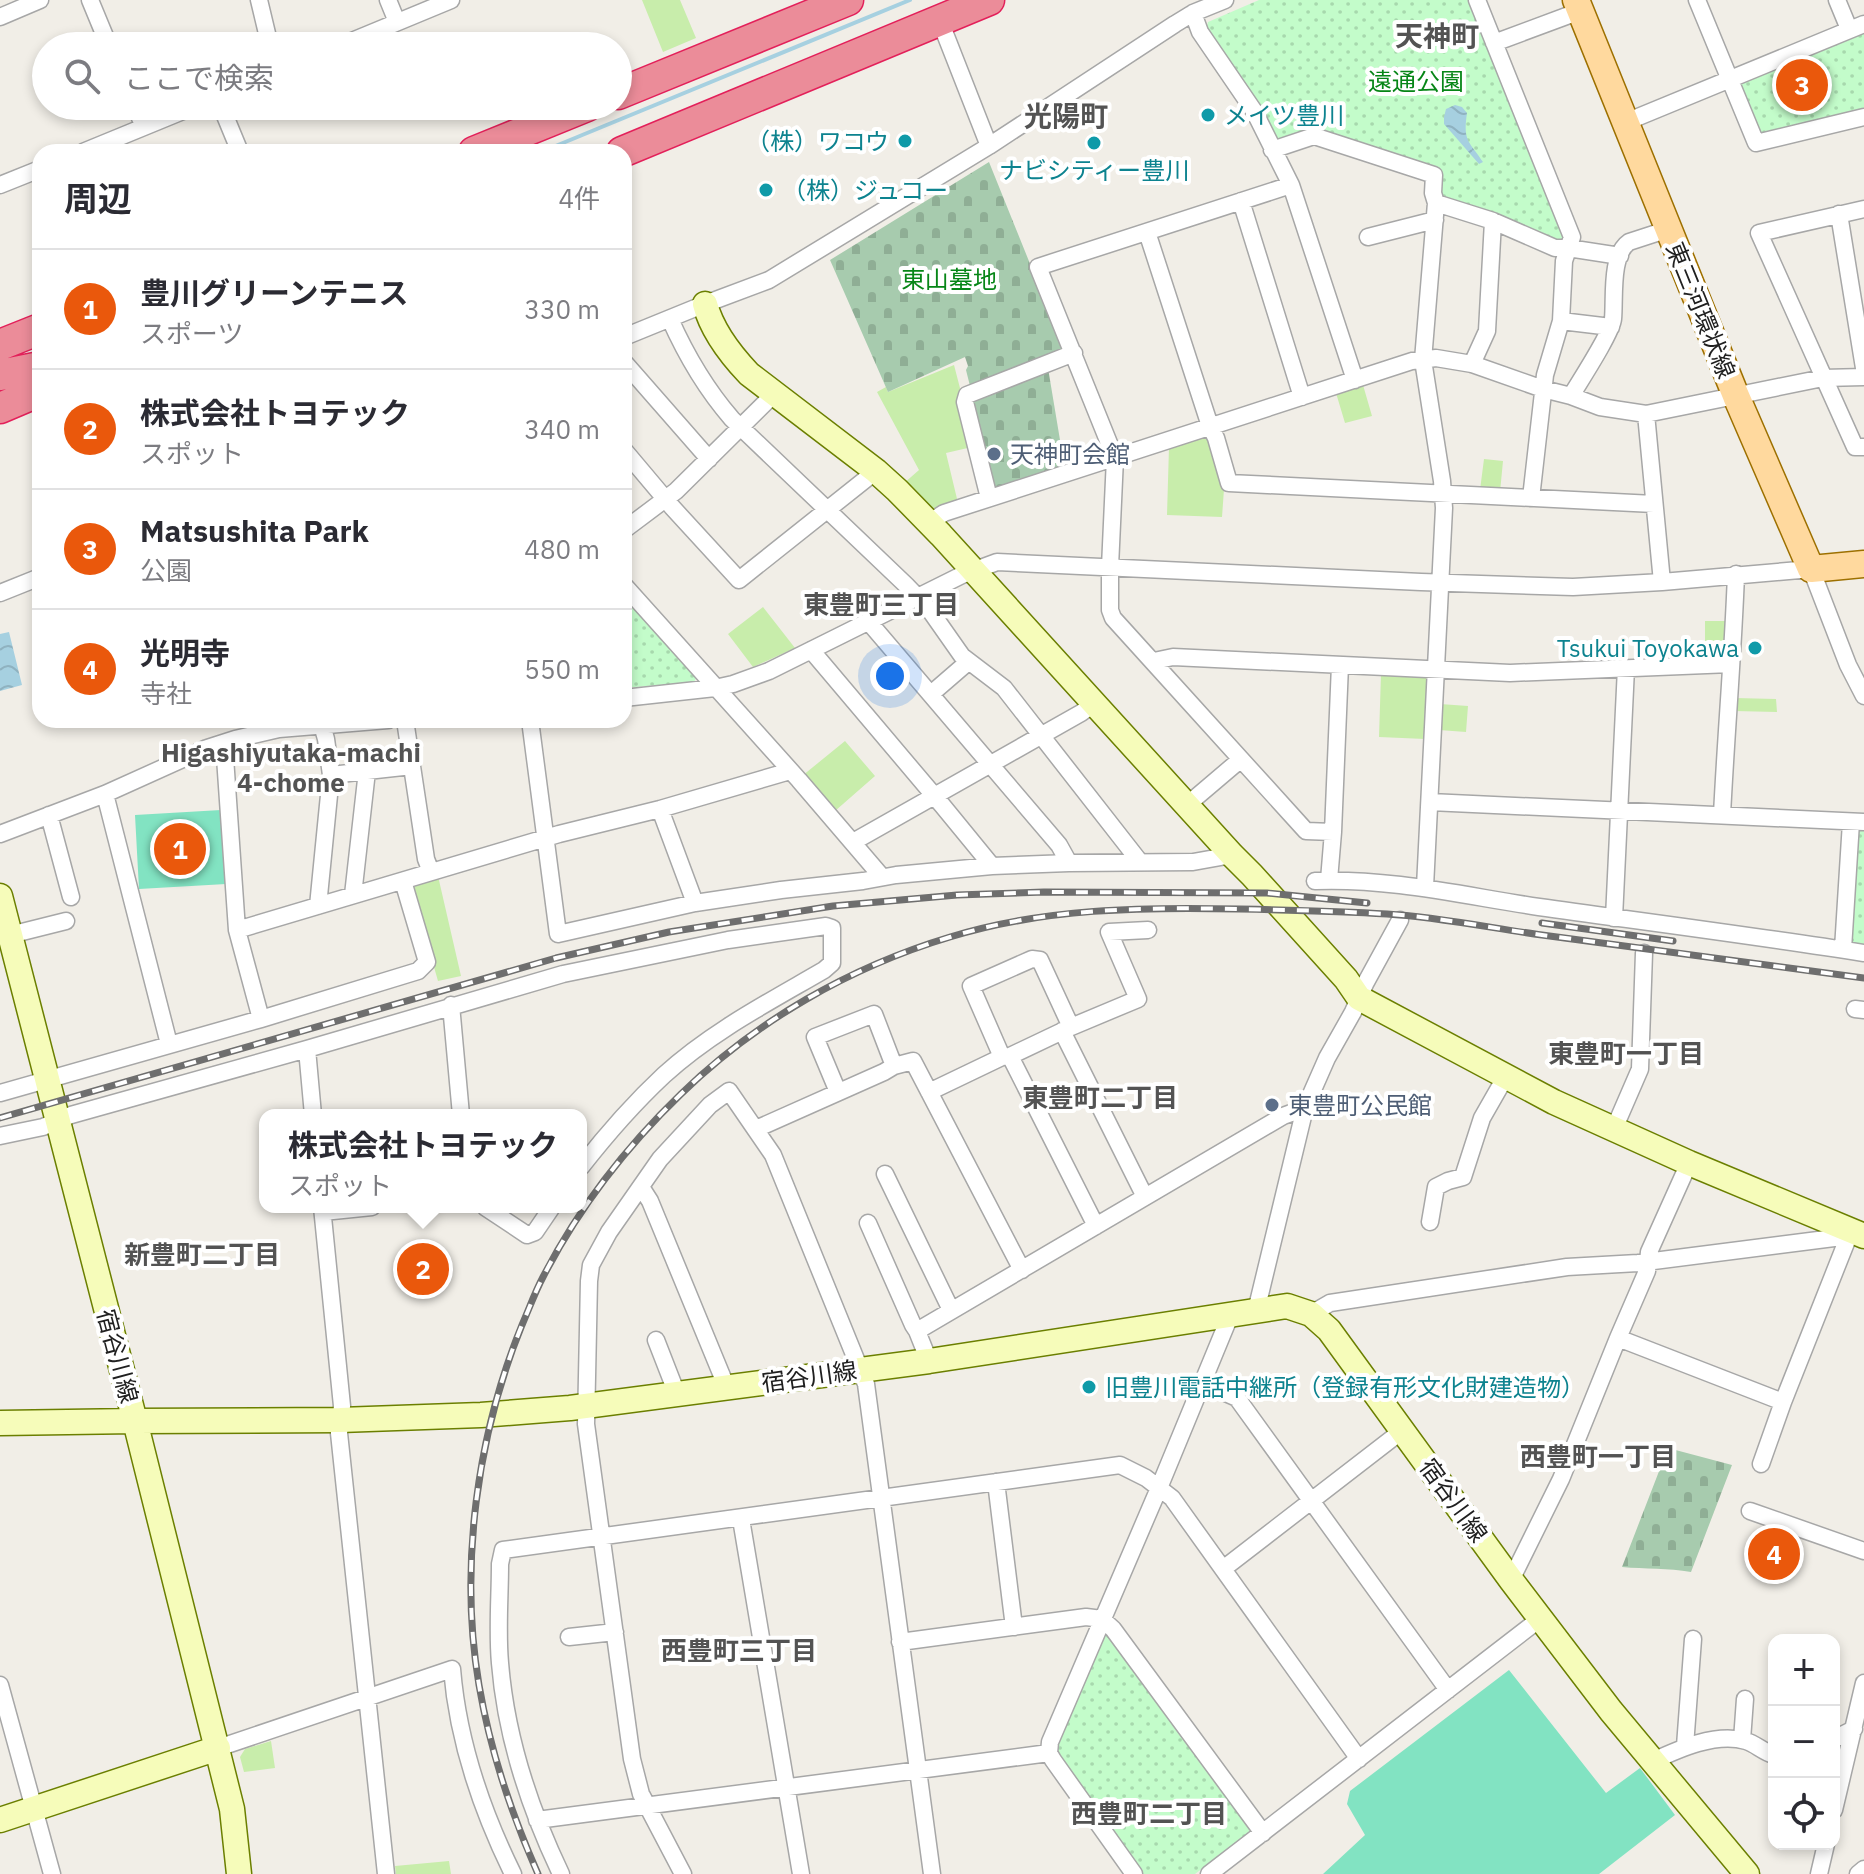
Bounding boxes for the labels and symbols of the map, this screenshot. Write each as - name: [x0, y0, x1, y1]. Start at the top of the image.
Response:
- district label: 天神町: [1395, 17, 1479, 54]
- pin: 3: [1776, 55, 1828, 115]
- park label: 遠通公園: [1368, 65, 1464, 97]
- district label: 光陽町: [1024, 97, 1108, 134]
- place label: メイツ豊川: [1224, 99, 1344, 131]
- marker: メイツ豊川: [1199, 106, 1217, 124]
- place label: （株）ワコウ: [746, 125, 889, 157]
- marker: （株）ワコウ: [896, 132, 914, 150]
- marker: ナビシティー豊川: [1085, 134, 1103, 152]
- place label: ナビシティー豊川: [999, 154, 1189, 186]
- place label: （株）ジュコー: [782, 174, 948, 206]
- marker: （株）ジュコー: [757, 181, 775, 199]
- street label: 東三河環状線: [1659, 237, 1743, 383]
- park label: 東山墓地: [901, 263, 997, 295]
- place label: 天神町会館: [1010, 438, 1130, 470]
- marker: 天神町会館: [985, 445, 1003, 463]
- district label: 東豊町三丁目: [803, 587, 959, 621]
- place label: Tsukui Toyokawa: [1557, 632, 1739, 664]
- marker: Tsukui Toyokawa: [1746, 639, 1764, 657]
- your location: [870, 656, 910, 696]
- district label: Higashiyutaka-machi 4-chome: [161, 735, 421, 799]
- pin: 1: [154, 819, 206, 879]
- district label: 東豊町一丁目: [1548, 1036, 1704, 1070]
- district label: 東豊町二丁目: [1022, 1080, 1178, 1114]
- place label: 東豊町公民館: [1288, 1089, 1432, 1121]
- marker: 東豊町公民館: [1263, 1096, 1281, 1114]
- district label: 新豊町二丁目: [124, 1237, 280, 1271]
- pin: 2: [397, 1239, 449, 1299]
- street label: 宿谷川線: [90, 1305, 146, 1407]
- street label: 宿谷川線: [759, 1353, 859, 1399]
- place label: 旧豊川電話中継所（登録有形文化財建造物）: [1105, 1371, 1585, 1403]
- marker: 旧豊川電話中継所（登録有形文化財建造物）: [1080, 1378, 1098, 1396]
- district label: 西豊町一丁目: [1520, 1439, 1676, 1473]
- street label: 宿谷川線: [1413, 1452, 1495, 1548]
- pin: 4: [1748, 1524, 1800, 1584]
- district label: 西豊町三丁目: [661, 1633, 817, 1667]
- district label: 西豊町二丁目: [1071, 1796, 1227, 1830]

